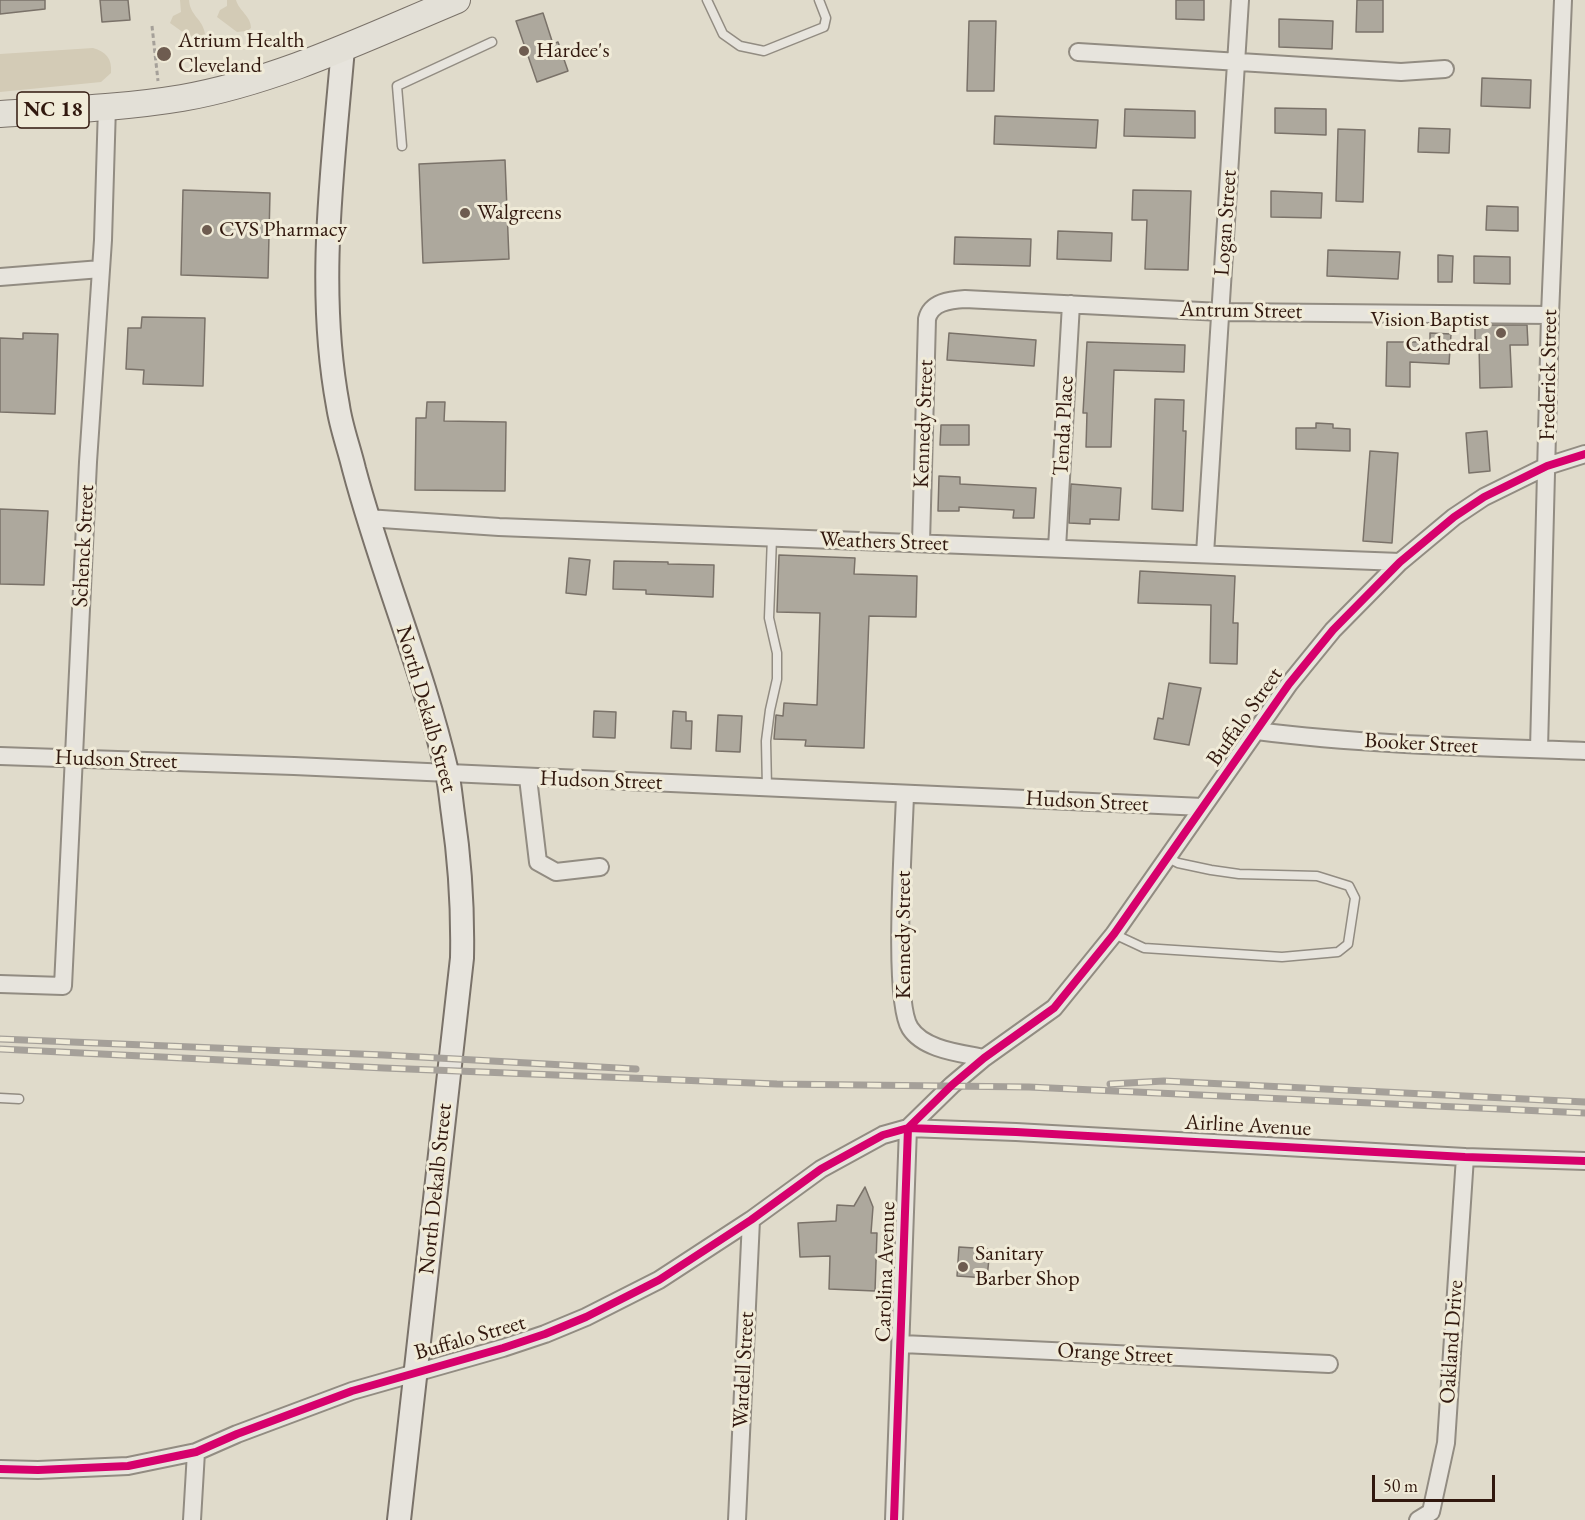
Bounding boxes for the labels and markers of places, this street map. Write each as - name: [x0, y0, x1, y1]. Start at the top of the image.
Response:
- place label: Atrium Health Cleveland: [178, 28, 305, 80]
- place label: Hardee's: [536, 38, 610, 64]
- marker: Hardee's: [517, 44, 531, 58]
- marker: Atrium Health Cleveland: [155, 45, 173, 63]
- place label: Walgreens: [477, 200, 562, 226]
- marker: Walgreens: [458, 206, 472, 220]
- place label: CVS Pharmacy: [219, 217, 347, 243]
- marker: CVS Pharmacy: [200, 223, 214, 237]
- place label: Vision Baptist Cathedral: [1370, 307, 1489, 358]
- marker: Vision Baptist Cathedral: [1494, 326, 1508, 340]
- place label: Sanitary Barber Shop: [975, 1241, 1080, 1292]
- marker: Sanitary Barber Shop: [956, 1260, 970, 1274]

